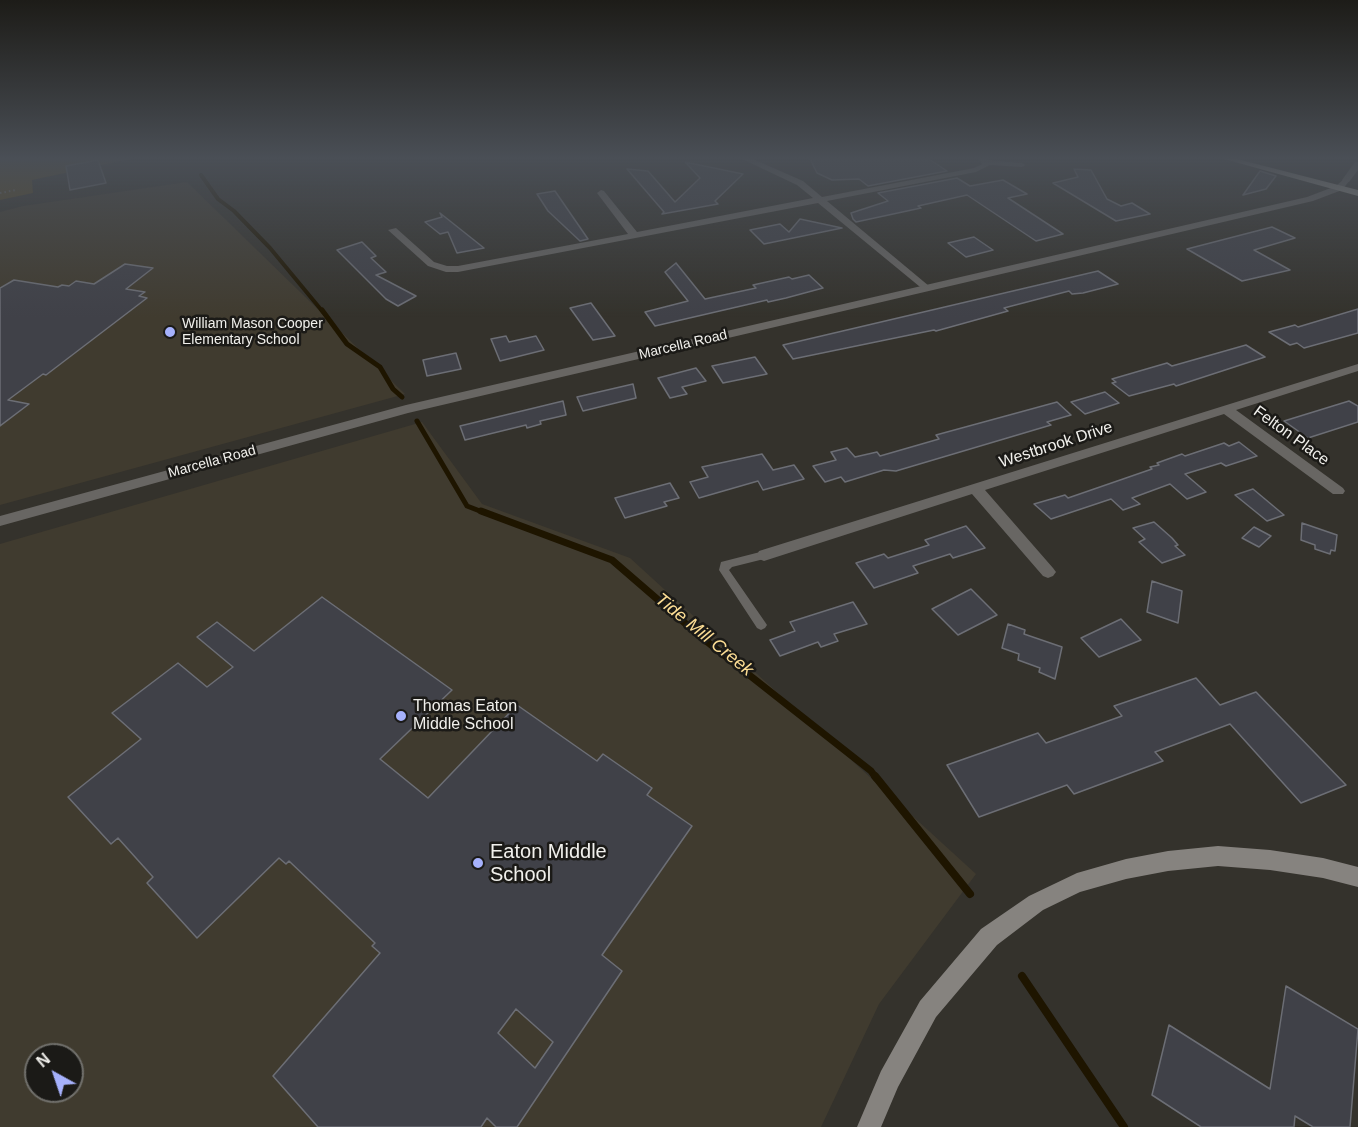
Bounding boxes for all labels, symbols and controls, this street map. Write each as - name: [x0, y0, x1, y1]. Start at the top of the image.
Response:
- place label: William Mason Cooper Elementary School: [182, 316, 323, 348]
- marker: William Mason Cooper Elementary School: [163, 325, 177, 339]
- street label: Marcella Road: [637, 327, 729, 363]
- street label: Felton Place: [1249, 402, 1333, 470]
- street label: Westbrook Drive: [997, 418, 1115, 472]
- street label: Marcella Road: [166, 442, 258, 482]
- water label: Tide Mill Creek: [651, 589, 757, 681]
- place label: Thomas Eaton Middle School: [413, 697, 517, 735]
- marker: Thomas Eaton Middle School: [394, 709, 408, 723]
- place label: Eaton Middle School: [490, 840, 607, 887]
- marker: Eaton Middle School: [471, 856, 485, 870]
- north arrow: [24, 1043, 84, 1103]
- text: N: [34, 1050, 53, 1071]

